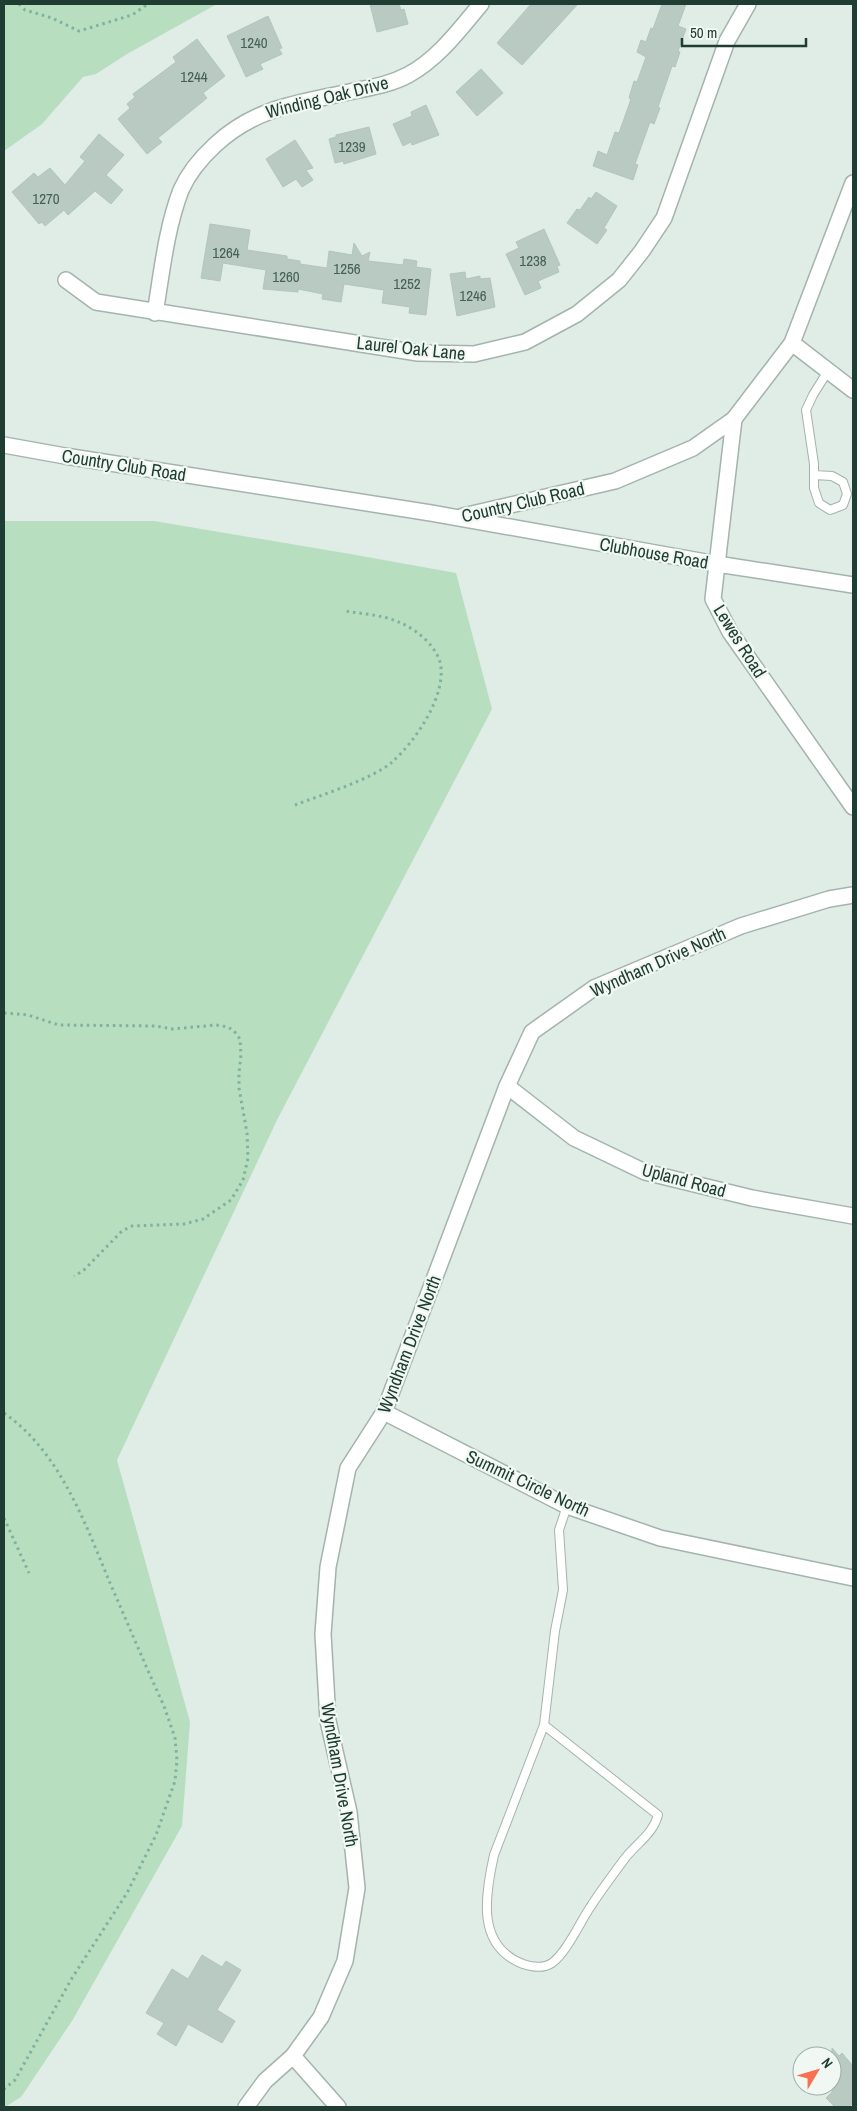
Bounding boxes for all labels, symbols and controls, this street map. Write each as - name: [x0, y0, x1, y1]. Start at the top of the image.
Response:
- scale bar: [682, 15, 806, 47]
- text: 50 m: [690, 22, 717, 43]
- house number: 1240: [240, 32, 268, 53]
- house number: 1244: [180, 66, 208, 87]
- street label: Winding Oak Drive: [263, 70, 391, 124]
- house number: 1239: [338, 136, 366, 157]
- house number: 1270: [32, 188, 60, 209]
- house number: 1264: [212, 242, 240, 263]
- house number: 1238: [519, 250, 547, 271]
- house number: 1256: [333, 258, 361, 279]
- house number: 1260: [272, 266, 300, 287]
- house number: 1252: [393, 273, 421, 294]
- house number: 1246: [459, 285, 487, 306]
- street label: Laurel Oak Lane: [355, 330, 467, 366]
- street label: Country Club Road: [60, 443, 188, 487]
- street label: Country Club Road: [459, 476, 587, 528]
- street label: Clubhouse Road: [598, 531, 710, 575]
- street label: Lewes Road: [708, 600, 772, 682]
- street label: Wyndham Drive North: [586, 921, 730, 1003]
- street label: Upland Road: [639, 1157, 729, 1203]
- street label: Wyndham Drive North: [371, 1271, 447, 1417]
- street label: Summit Circle North: [462, 1443, 594, 1523]
- street label: Wyndham Drive North: [315, 1701, 365, 1849]
- north arrow: [792, 2046, 842, 2096]
- text: N: [818, 2054, 837, 2072]

